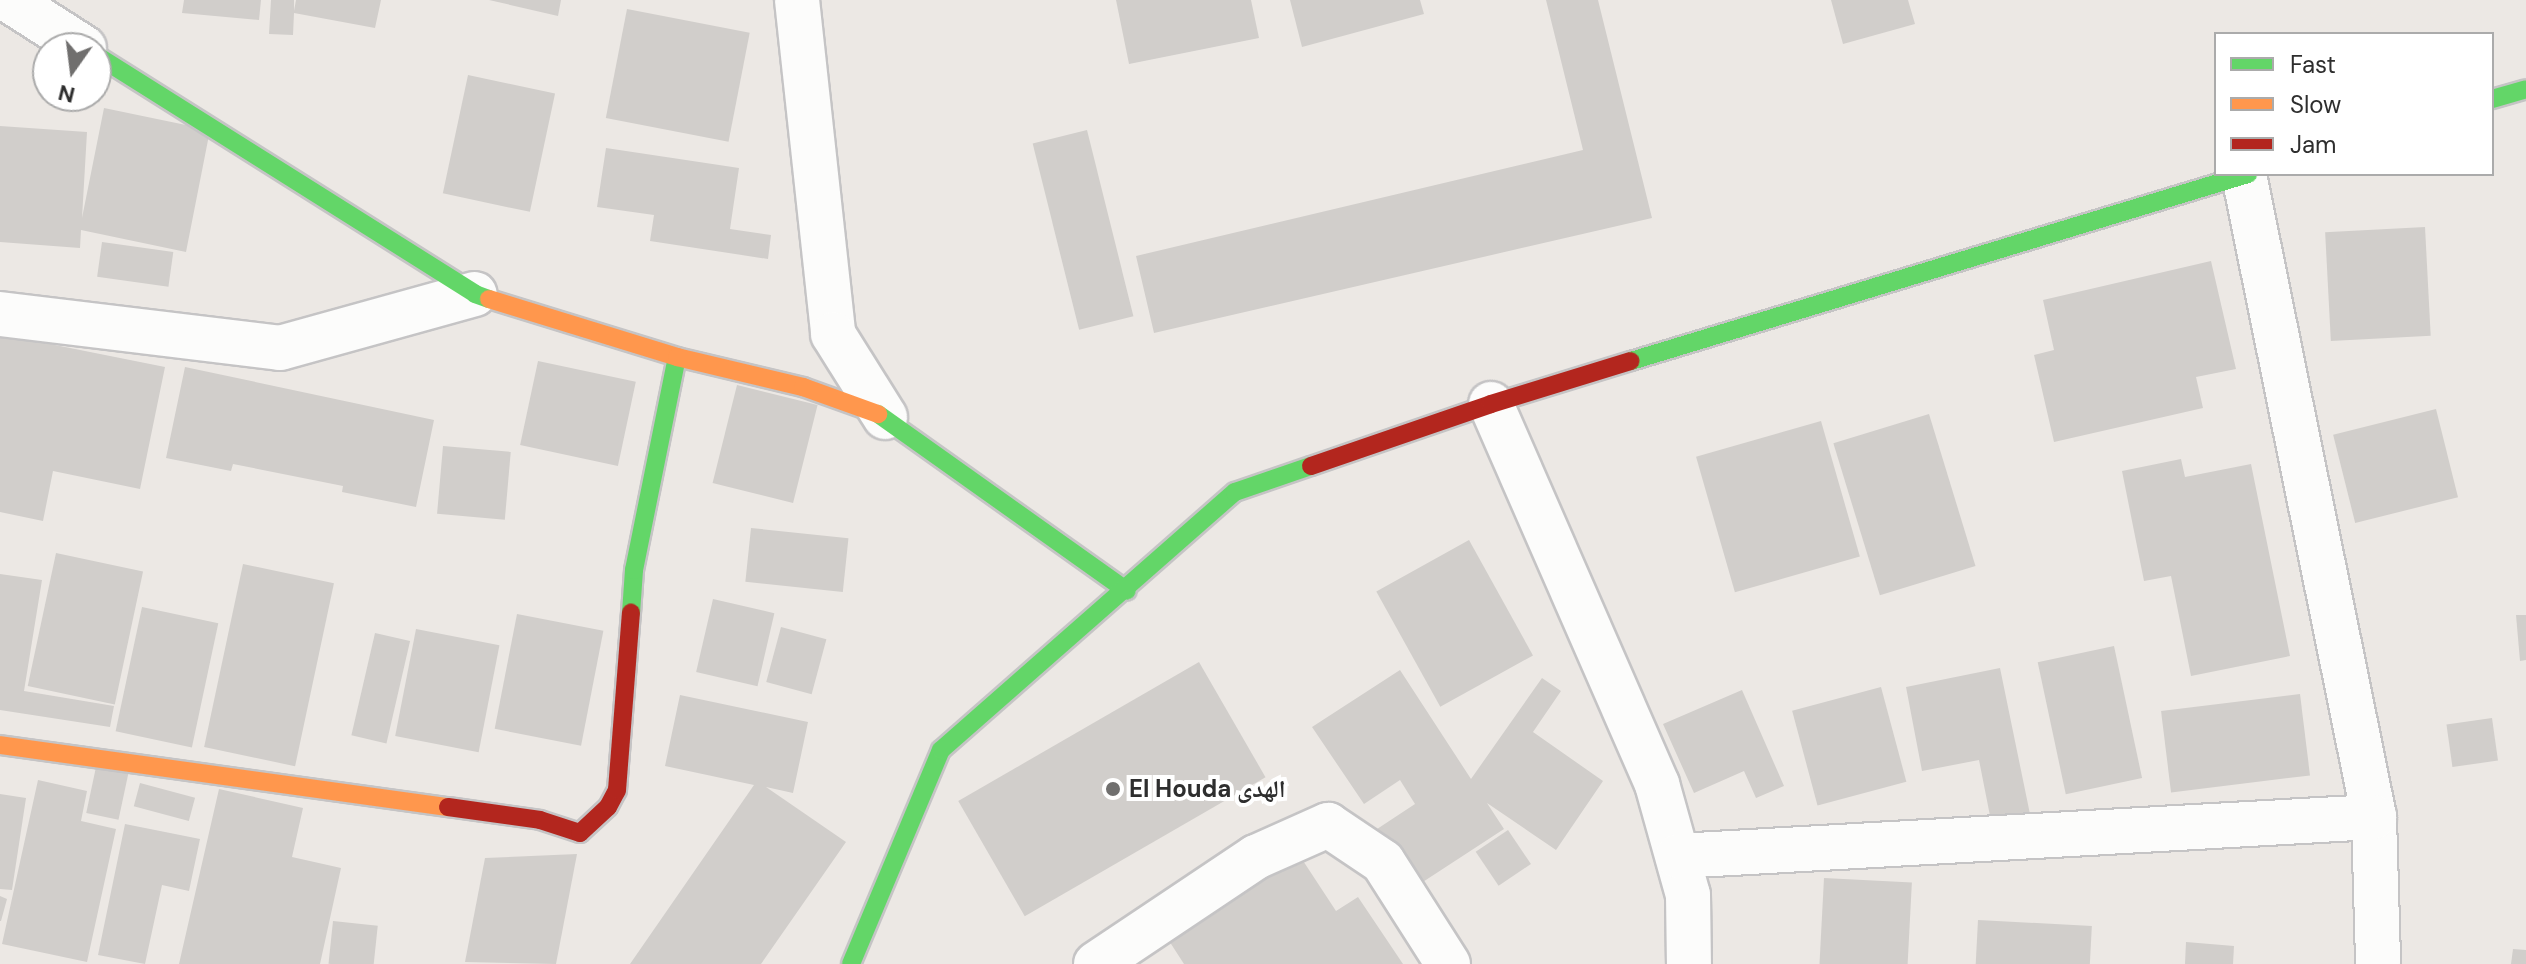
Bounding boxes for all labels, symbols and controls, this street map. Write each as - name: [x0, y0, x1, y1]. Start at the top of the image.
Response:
- north arrow: [32, 32, 112, 112]
- legend: [2214, 32, 2494, 176]
- text: Fast: [2290, 49, 2336, 80]
- text: N: [55, 78, 78, 110]
- text: Slow: [2290, 89, 2341, 120]
- text: Jam: [2290, 129, 2336, 160]
- place label: El Houda الهدى: [1129, 775, 1285, 803]
- marker: El Houda الهدى: [1104, 780, 1122, 798]

